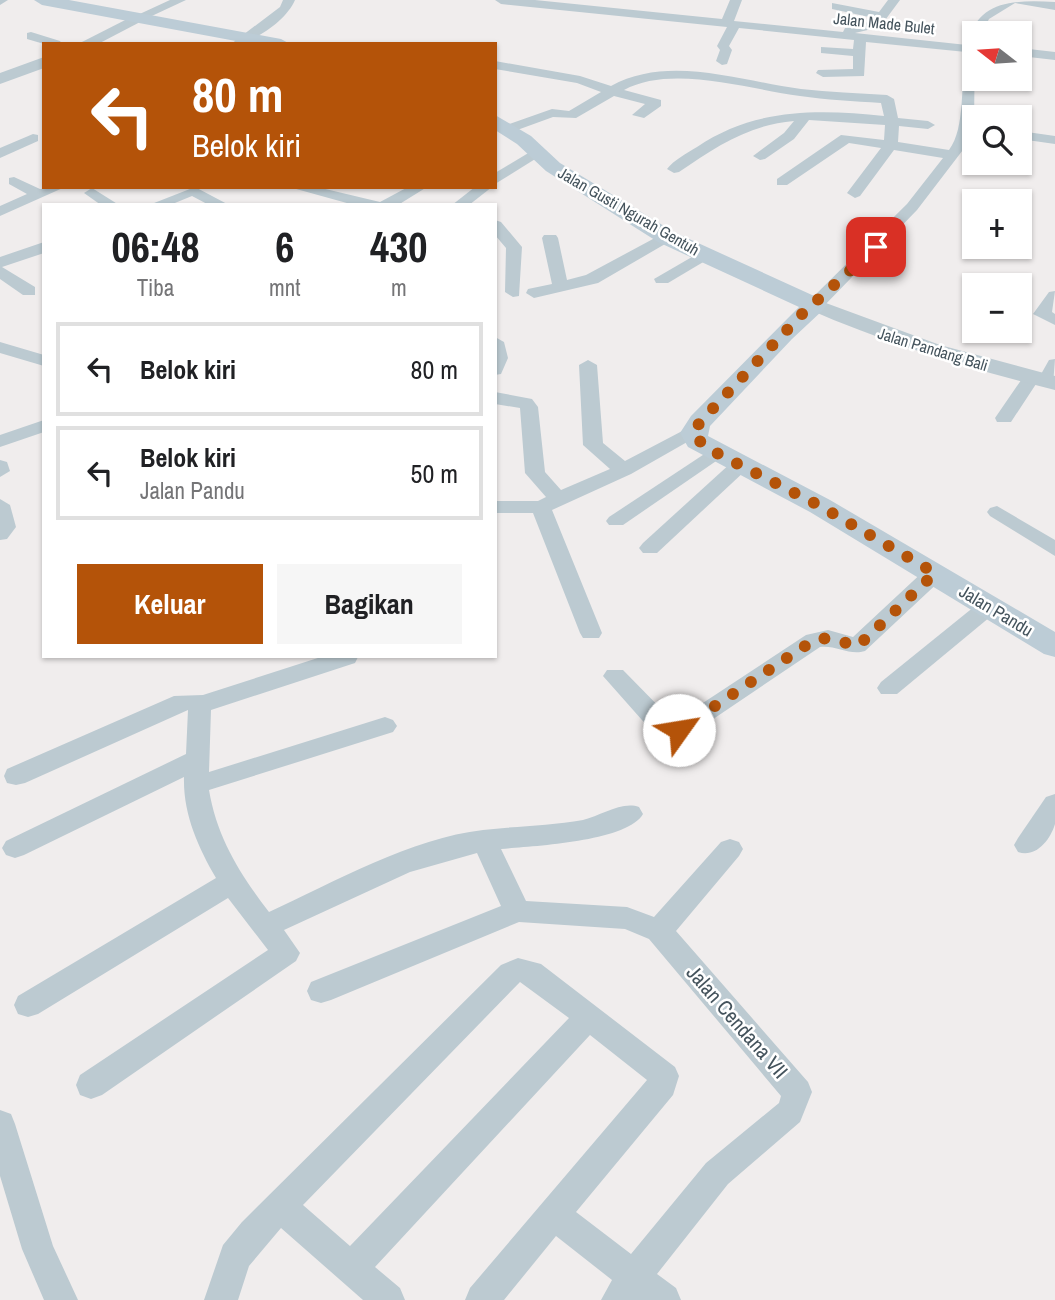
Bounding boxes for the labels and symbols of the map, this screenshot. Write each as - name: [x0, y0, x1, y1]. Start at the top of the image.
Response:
- street label: Jalan Made Bulet: [832, 7, 936, 39]
- north arrow: [962, 21, 1032, 91]
- street label: Jalan Gusti Ngurah Gentuh: [554, 162, 704, 260]
- pin: [846, 217, 906, 277]
- street label: Jalan Pandang Bali: [875, 322, 991, 376]
- street label: Jalan Pandu: [955, 579, 1038, 642]
- position arrow: [642, 693, 716, 767]
- street label: Jalan Cendana VII: [680, 959, 795, 1085]

